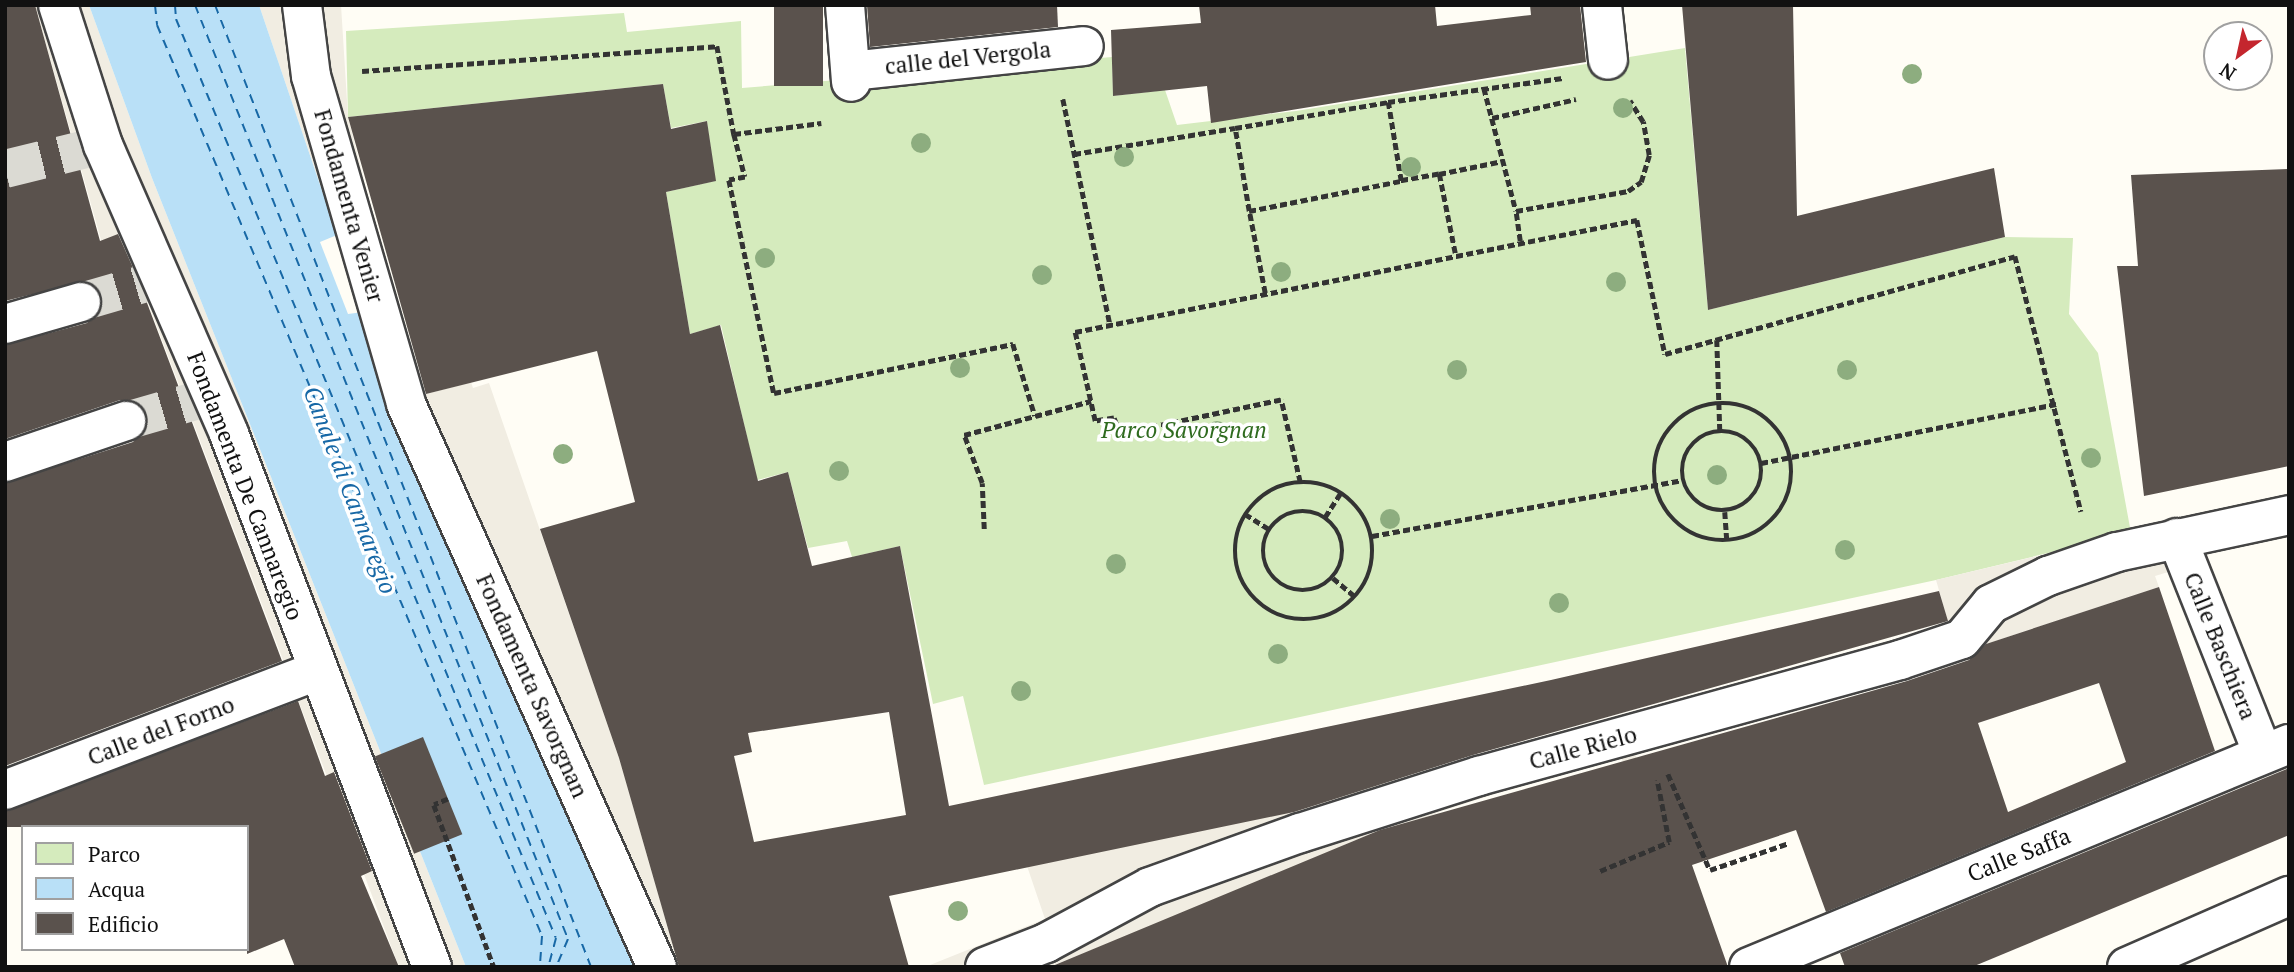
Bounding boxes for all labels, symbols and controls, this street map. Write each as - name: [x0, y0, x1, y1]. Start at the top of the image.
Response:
- north arrow: [2203, 21, 2273, 91]
- street label: calle del Vergola: [883, 36, 1053, 80]
- text: N: [2215, 58, 2240, 87]
- street label: Fondamenta Venier: [308, 106, 390, 306]
- street label: Fondamenta De Cannaregio: [181, 348, 309, 624]
- water label: Canale di Cannaregio: [297, 382, 403, 598]
- park label: Parco Savorgnan: [1101, 416, 1267, 444]
- street label: Calle Baschiera: [2178, 568, 2262, 724]
- street label: Fondamenta Savorgnan: [470, 570, 594, 802]
- street label: Calle del Forno: [84, 690, 238, 772]
- street label: Calle Rielo: [1526, 720, 1640, 776]
- street label: Calle Saffa: [1963, 822, 2075, 888]
- legend: [21, 825, 248, 951]
- text: Parco: [88, 840, 140, 868]
- text: Acqua: [88, 875, 145, 903]
- text: Edificio: [88, 910, 159, 938]

